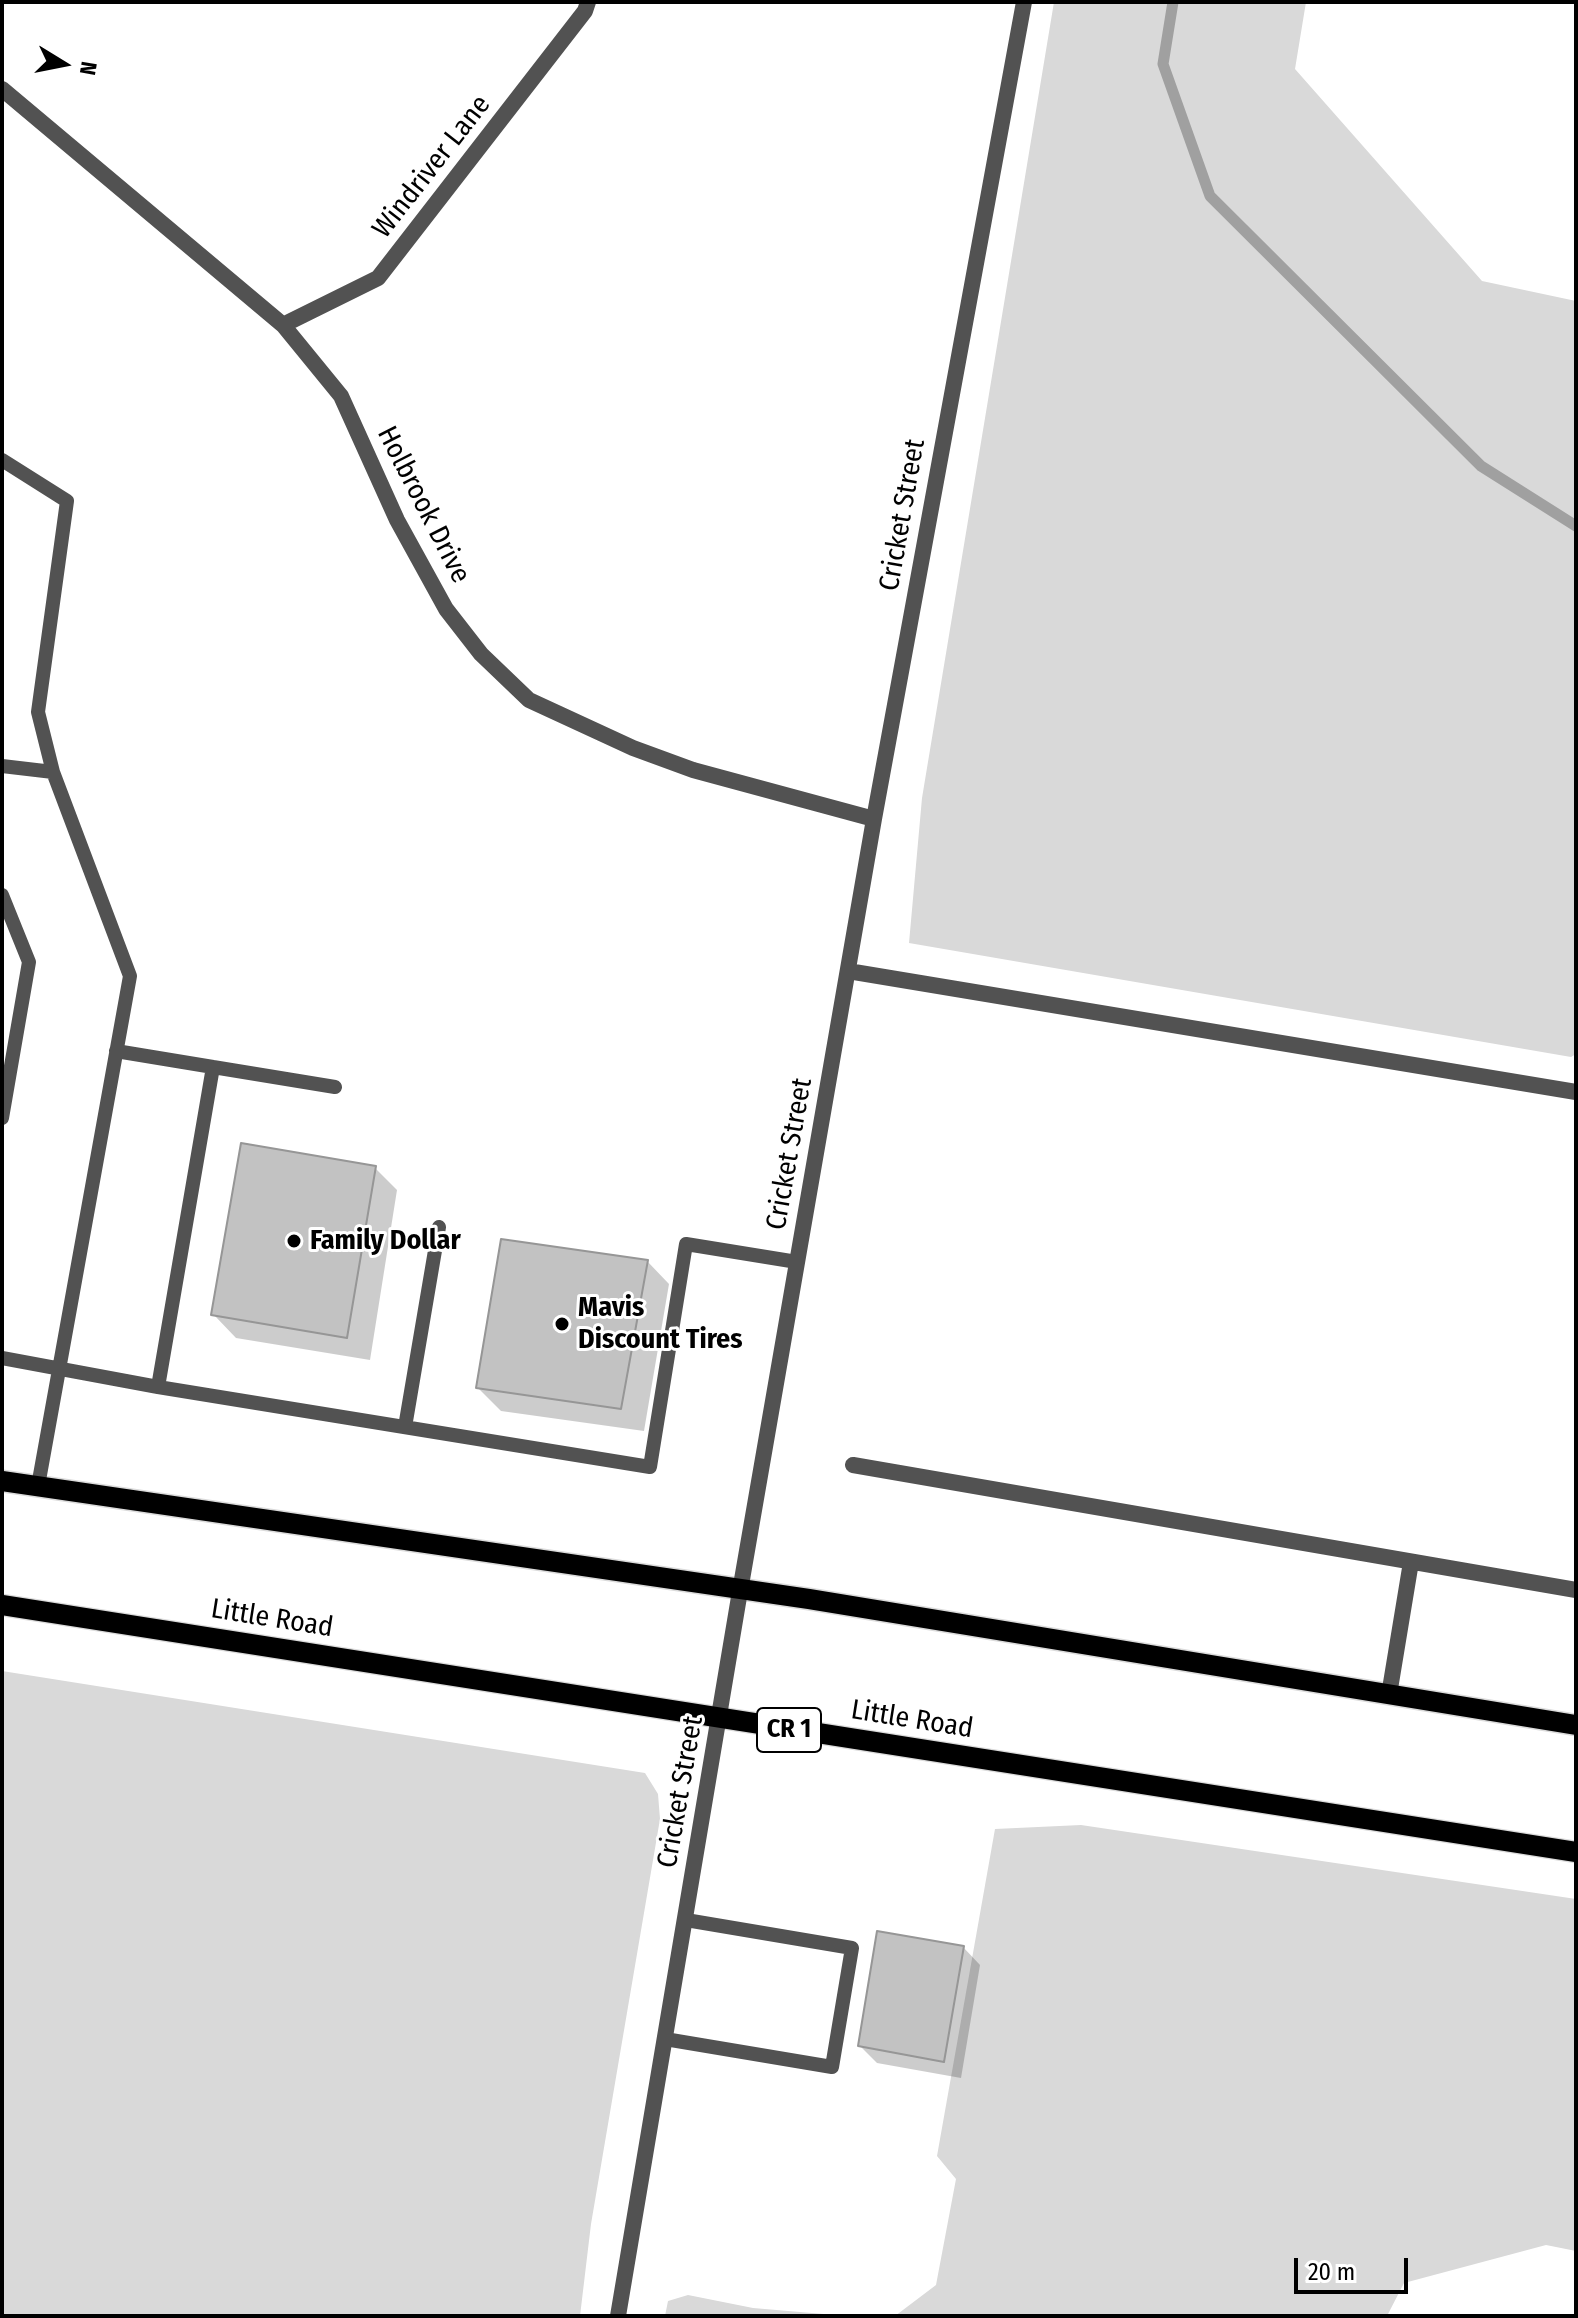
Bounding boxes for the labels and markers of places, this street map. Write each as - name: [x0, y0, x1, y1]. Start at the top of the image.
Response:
- place label: Family Dollar: [310, 1224, 461, 1258]
- marker: Family Dollar: [285, 1232, 303, 1250]
- place label: Mavis Discount Tires: [578, 1291, 743, 1357]
- marker: Mavis Discount Tires: [553, 1315, 571, 1333]

